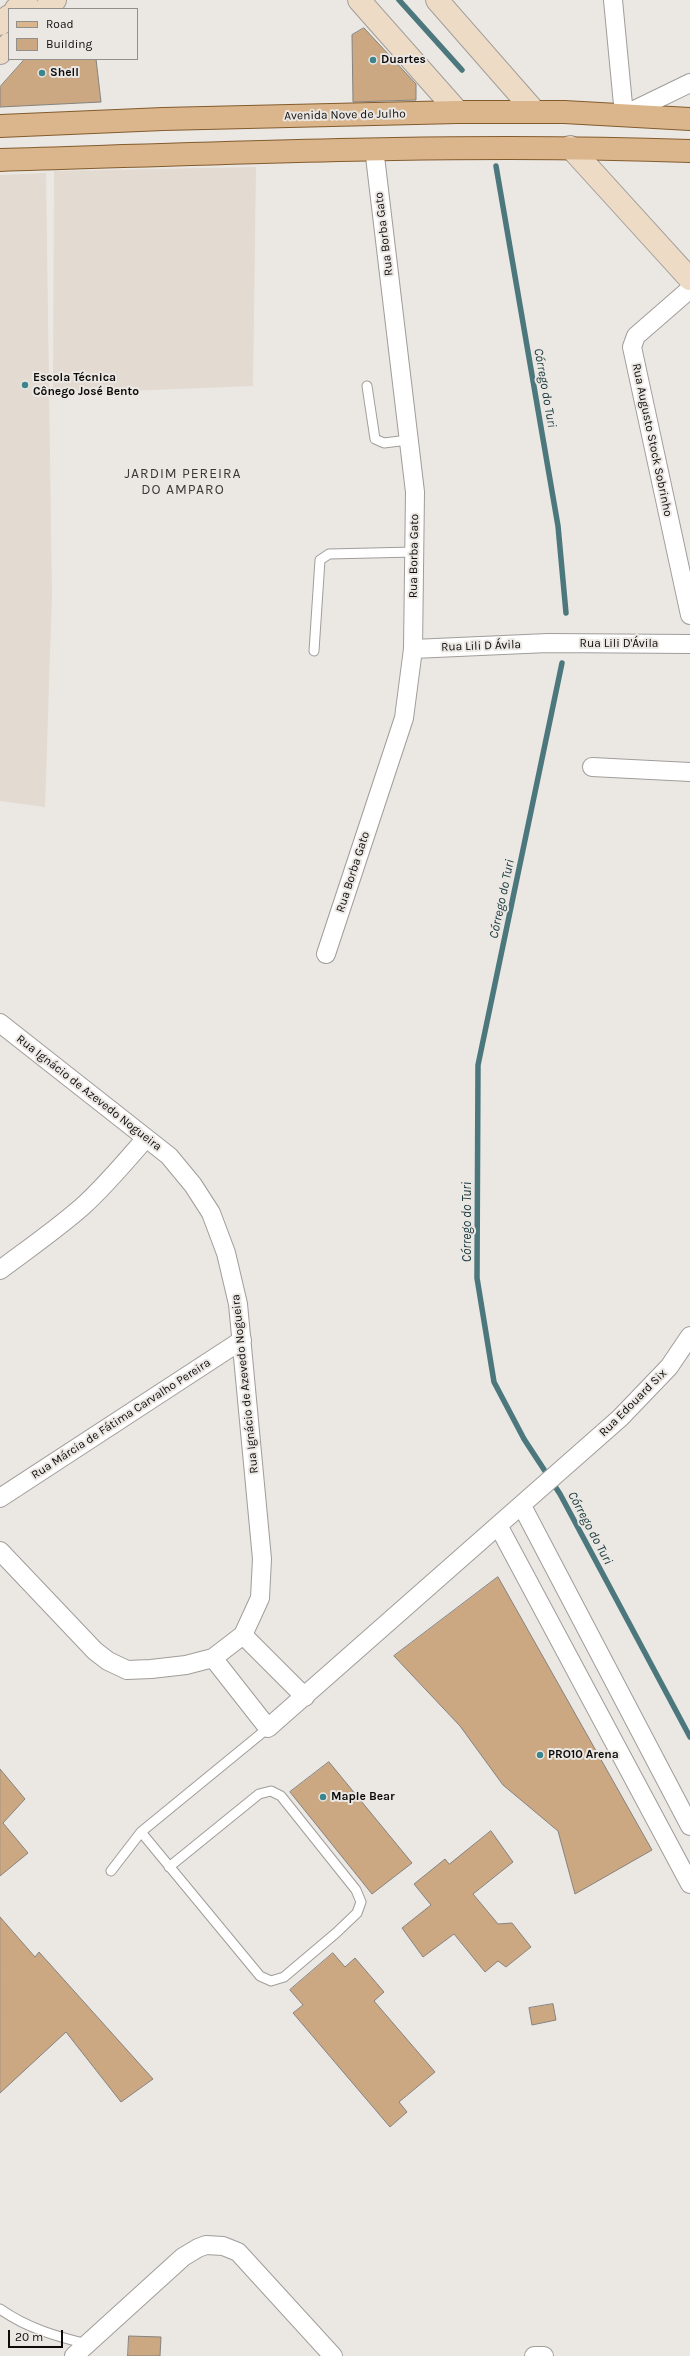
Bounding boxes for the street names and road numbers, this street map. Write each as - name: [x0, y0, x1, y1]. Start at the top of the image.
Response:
- street label: Avenida Nove de Julho: [284, 107, 406, 123]
- street label: Rua Borba Gato: [372, 191, 396, 277]
- street label: Rua Augusto Stock Sobrinho: [629, 362, 675, 518]
- street label: Rua Borba Gato: [406, 514, 422, 598]
- street label: Rua Lili D Ávila: [441, 637, 521, 655]
- street label: Rua Lili D'Ávila: [580, 637, 658, 651]
- street label: Rua Borba Gato: [333, 830, 373, 914]
- street label: Rua Ignácio de Azevedo Nogueira: [14, 1032, 164, 1154]
- street label: Rua Ignácio de Azevedo Nogueira: [228, 1294, 262, 1474]
- street label: Rua Márcia de Fátima Carvalho Pereira: [29, 1356, 213, 1482]
- street label: Rua Edouard Six: [596, 1366, 670, 1440]

